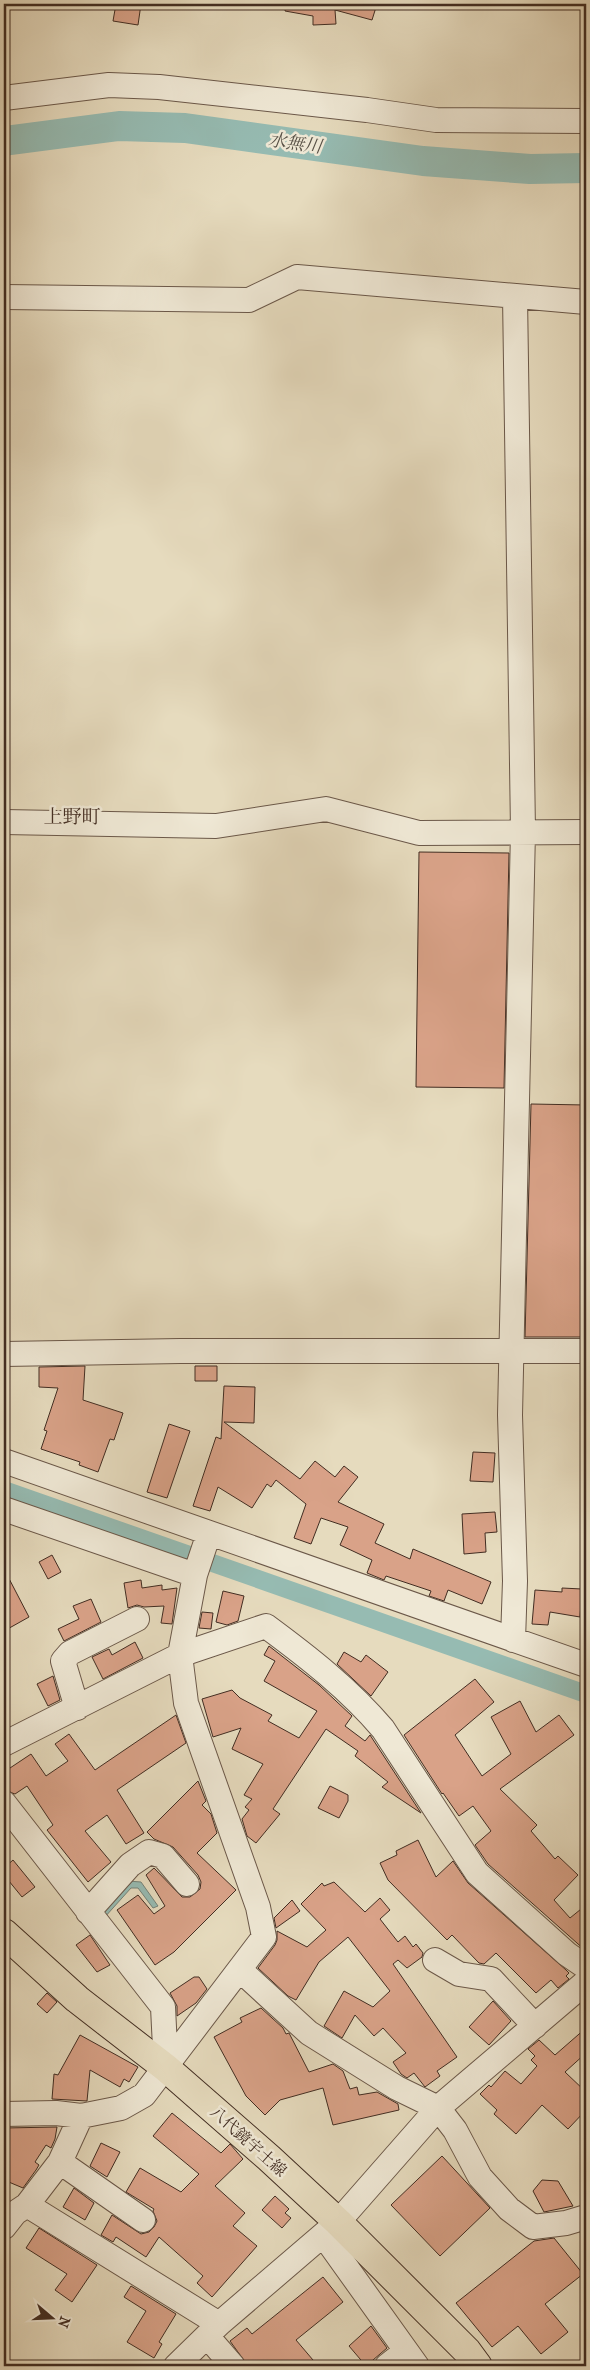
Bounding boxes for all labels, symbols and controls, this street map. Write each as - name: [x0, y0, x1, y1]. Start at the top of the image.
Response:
- water label: 水無川: [267, 129, 325, 158]
- district label: 上野町: [43, 806, 101, 828]
- street label: 八代鏡宇土線: [207, 2102, 291, 2181]
- north arrow: [28, 2292, 78, 2342]
- text: N: [54, 2314, 74, 2330]

